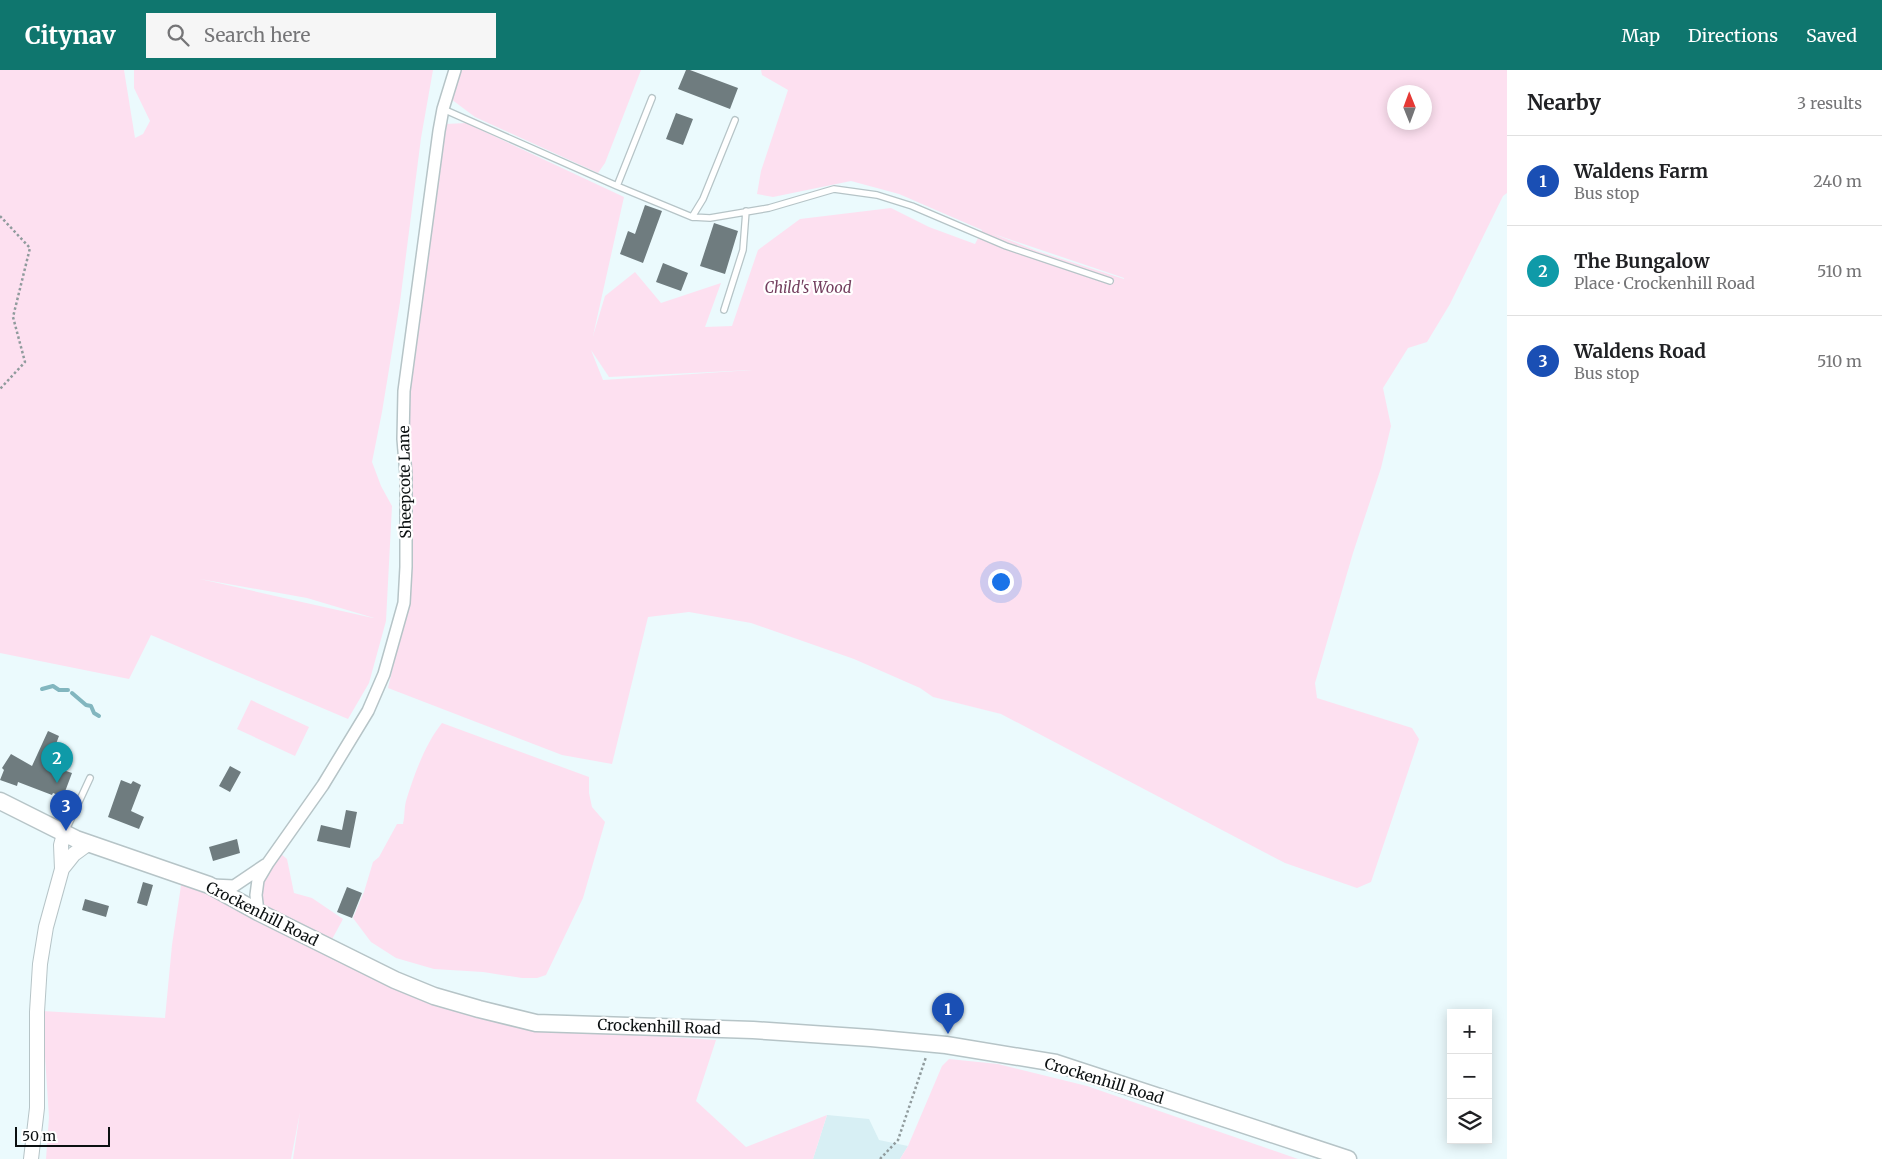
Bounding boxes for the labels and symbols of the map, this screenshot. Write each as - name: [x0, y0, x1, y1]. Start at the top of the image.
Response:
- north arrow: [1387, 85, 1432, 130]
- park label: Child's Wood: [764, 278, 852, 297]
- street label: Sheepcote Lane: [394, 425, 415, 539]
- your location: [988, 569, 1014, 595]
- pin: 2: [41, 742, 73, 783]
- pin: 3: [50, 790, 82, 831]
- street label: Crockenhill Road: [203, 877, 322, 950]
- pin: 1: [932, 993, 964, 1034]
- street label: Crockenhill Road: [597, 1015, 721, 1038]
- street label: Crockenhill Road: [1042, 1053, 1166, 1108]
- scale bar: [15, 1124, 110, 1147]

